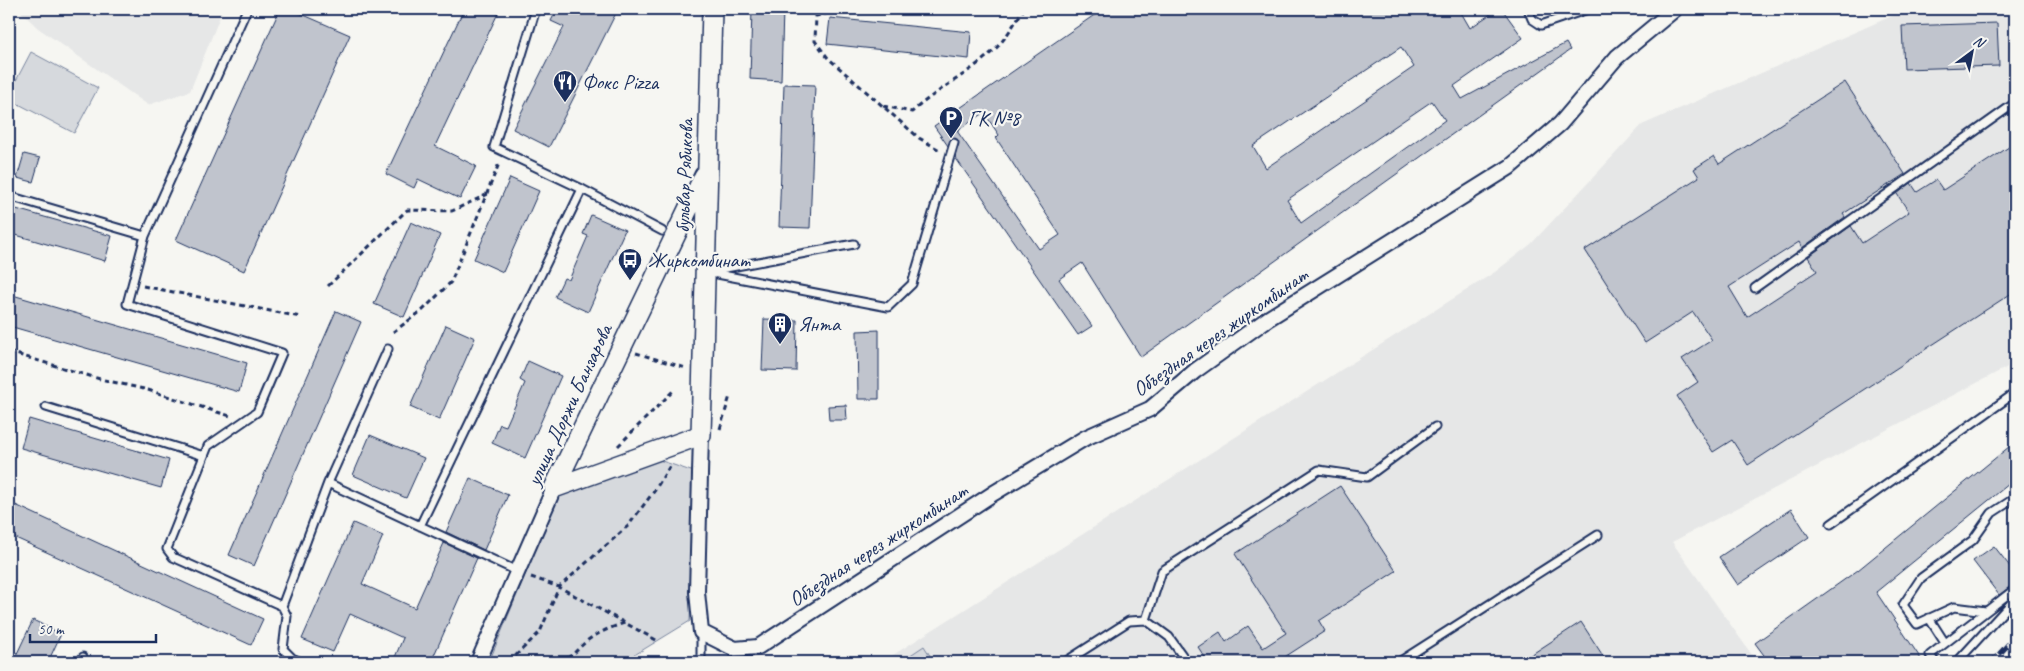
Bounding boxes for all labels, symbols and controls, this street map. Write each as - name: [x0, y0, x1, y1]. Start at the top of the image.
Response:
- north arrow: [1946, 28, 1996, 78]
- text: N: [1970, 32, 1989, 52]
- restaurant icon: Фокс Pizza: [552, 69, 578, 103]
- place label: Фокс Pizza: [582, 69, 660, 95]
- parking icon: ГК №8: [938, 105, 964, 139]
- place label: ГК №8: [968, 105, 1022, 131]
- street label: бульвар Рябикова: [669, 116, 699, 234]
- bus stop icon: Жиркомбинат: [617, 247, 643, 281]
- place label: Жиркомбинат: [648, 247, 752, 273]
- street label: Объездная через жиркомбинат: [1128, 261, 1314, 403]
- building icon: Янта: [767, 311, 793, 345]
- place label: Янта: [798, 311, 842, 337]
- street label: улица Доржи Банзарова: [519, 318, 619, 492]
- street label: Объездная через жиркомбинат: [784, 477, 974, 613]
- scale bar: [30, 611, 156, 643]
- text: 50 m: [38, 620, 65, 639]

